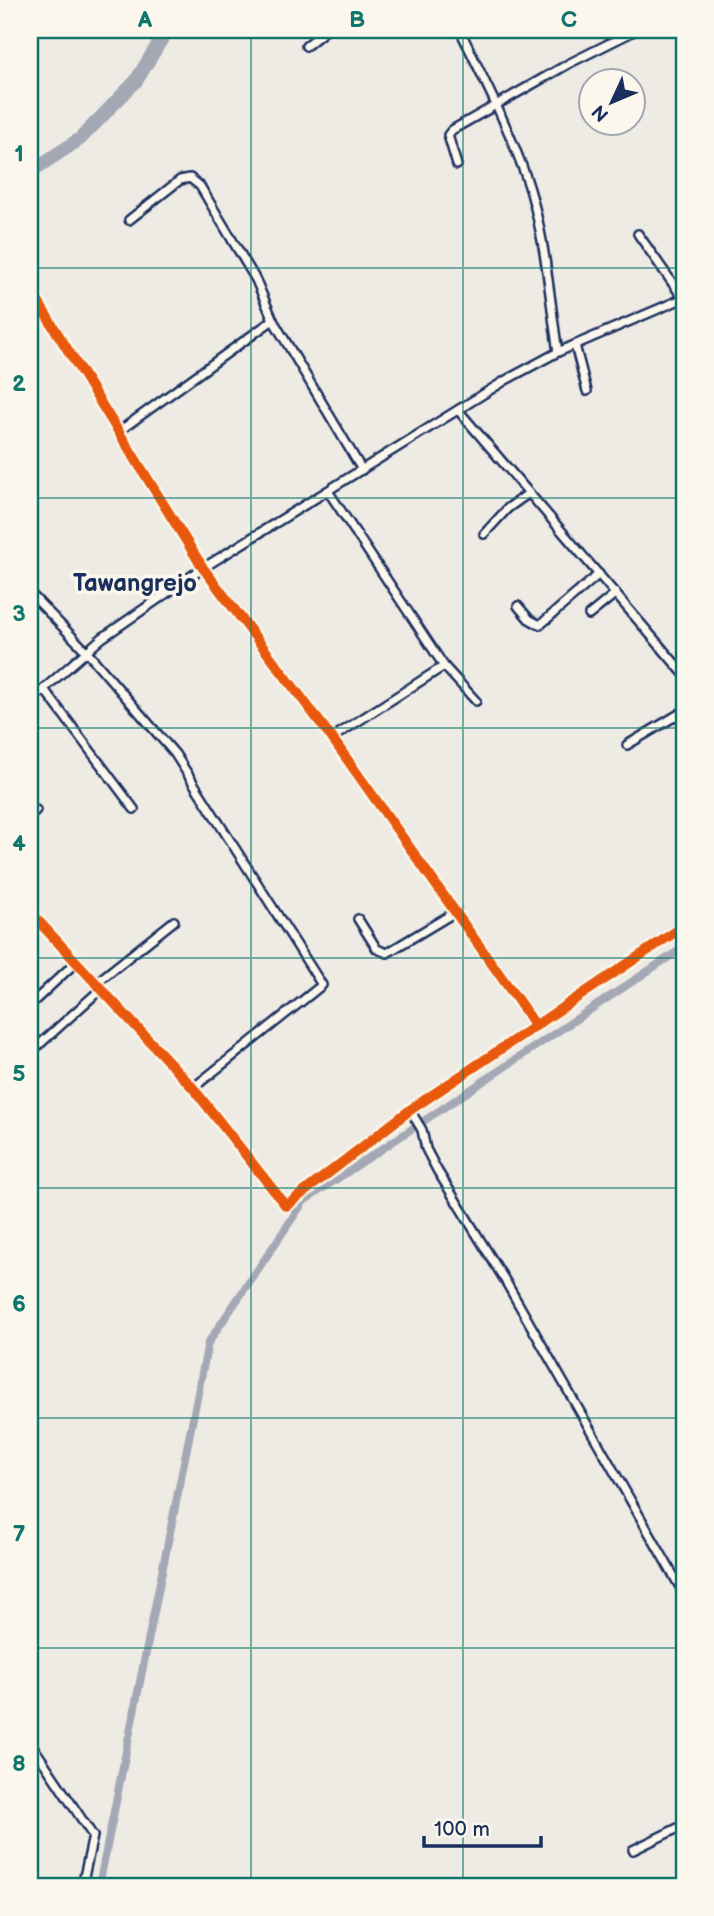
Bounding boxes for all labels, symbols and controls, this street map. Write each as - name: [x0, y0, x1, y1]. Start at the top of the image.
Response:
- text: A: [137, 6, 153, 34]
- text: B: [349, 6, 365, 34]
- text: C: [561, 6, 577, 34]
- north arrow: [578, 66, 648, 136]
- text: N: [588, 100, 614, 126]
- text: 1: [14, 140, 24, 168]
- text: 2: [12, 370, 26, 398]
- district label: Tawangrejo: [73, 569, 197, 598]
- text: 3: [12, 600, 26, 628]
- text: 4: [12, 830, 26, 858]
- text: 5: [12, 1060, 26, 1088]
- text: 6: [12, 1290, 26, 1318]
- text: 7: [13, 1520, 26, 1548]
- text: 8: [12, 1750, 26, 1778]
- scale bar: [424, 1804, 541, 1848]
- text: 100 m: [434, 1817, 490, 1842]

